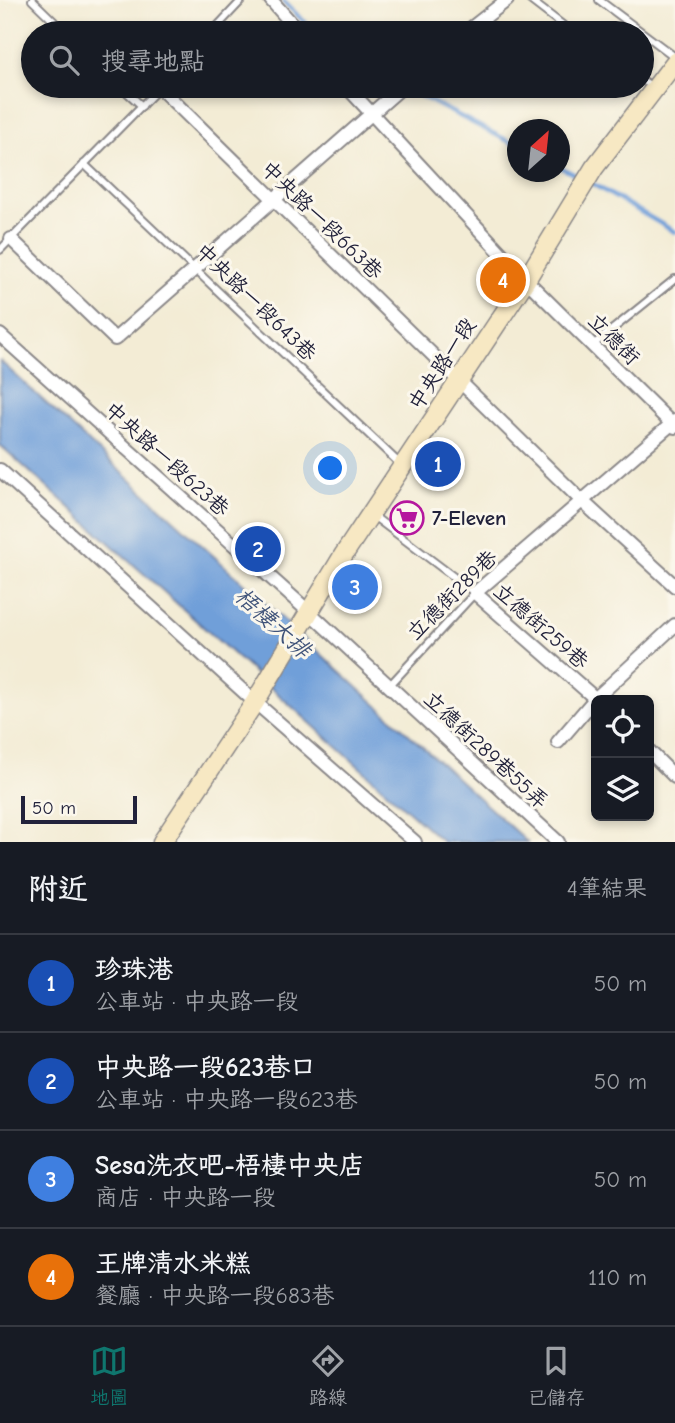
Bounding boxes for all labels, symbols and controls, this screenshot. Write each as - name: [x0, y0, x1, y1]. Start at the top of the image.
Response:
- search box: [21, 21, 654, 98]
- icon: search: [45, 41, 83, 79]
- text: 搜尋地點: [101, 47, 205, 77]
- north arrow: [507, 119, 570, 182]
- street label: 中央路一段663巷: [256, 156, 388, 284]
- street label: 中央路一段643巷: [191, 238, 321, 366]
- pin: 4: [480, 254, 526, 306]
- street label: 立德街: [583, 308, 645, 370]
- street label: 中央路一段: [403, 313, 481, 415]
- street label: 中央路一段623巷: [100, 397, 234, 521]
- pin: 1: [415, 438, 461, 490]
- your location: [313, 451, 347, 485]
- supermarket icon: 7-Eleven: [388, 499, 426, 537]
- place label: 7-Eleven: [432, 506, 506, 530]
- pin: 2: [235, 523, 281, 575]
- street label: 立德街289巷: [402, 545, 502, 645]
- pin: 3: [332, 561, 378, 613]
- street label: 立德街259巷: [489, 578, 593, 674]
- water label: 梧棲大排: [230, 582, 318, 665]
- street label: 立德街289巷55弄: [419, 686, 553, 814]
- map controls: [591, 695, 654, 821]
- button: locate: [591, 695, 654, 758]
- button: layers: [591, 758, 654, 821]
- scale bar: [21, 793, 136, 825]
- text: 50 m: [32, 797, 76, 819]
- text: 附近: [28, 872, 88, 907]
- text: 4筆結果: [567, 875, 647, 902]
- text: 珍珠港: [95, 955, 173, 985]
- text: 1: [46, 970, 56, 997]
- text: 50 m: [594, 970, 647, 997]
- text: 公車站 · 中央路一段: [95, 988, 298, 1015]
- text: 中央路一段623巷口: [95, 1053, 316, 1083]
- text: 2: [45, 1068, 57, 1095]
- text: 50 m: [594, 1068, 647, 1095]
- text: 公車站 · 中央路一段623巷: [95, 1086, 358, 1113]
- text: Sesa洗衣吧-梧棲中央店: [95, 1151, 365, 1181]
- text: 3: [45, 1166, 57, 1193]
- text: 50 m: [594, 1166, 647, 1193]
- text: 商店 · 中央路一段: [95, 1184, 275, 1211]
- text: 王牌清水米糕: [95, 1249, 251, 1279]
- text: 4: [46, 1264, 56, 1291]
- text: 110 m: [588, 1264, 647, 1291]
- text: 餐廳 · 中央路一段683巷: [95, 1282, 334, 1309]
- tab: 地圖: [90, 1342, 128, 1409]
- tab: 路線: [309, 1342, 347, 1409]
- tab: 已儲存: [528, 1342, 585, 1409]

